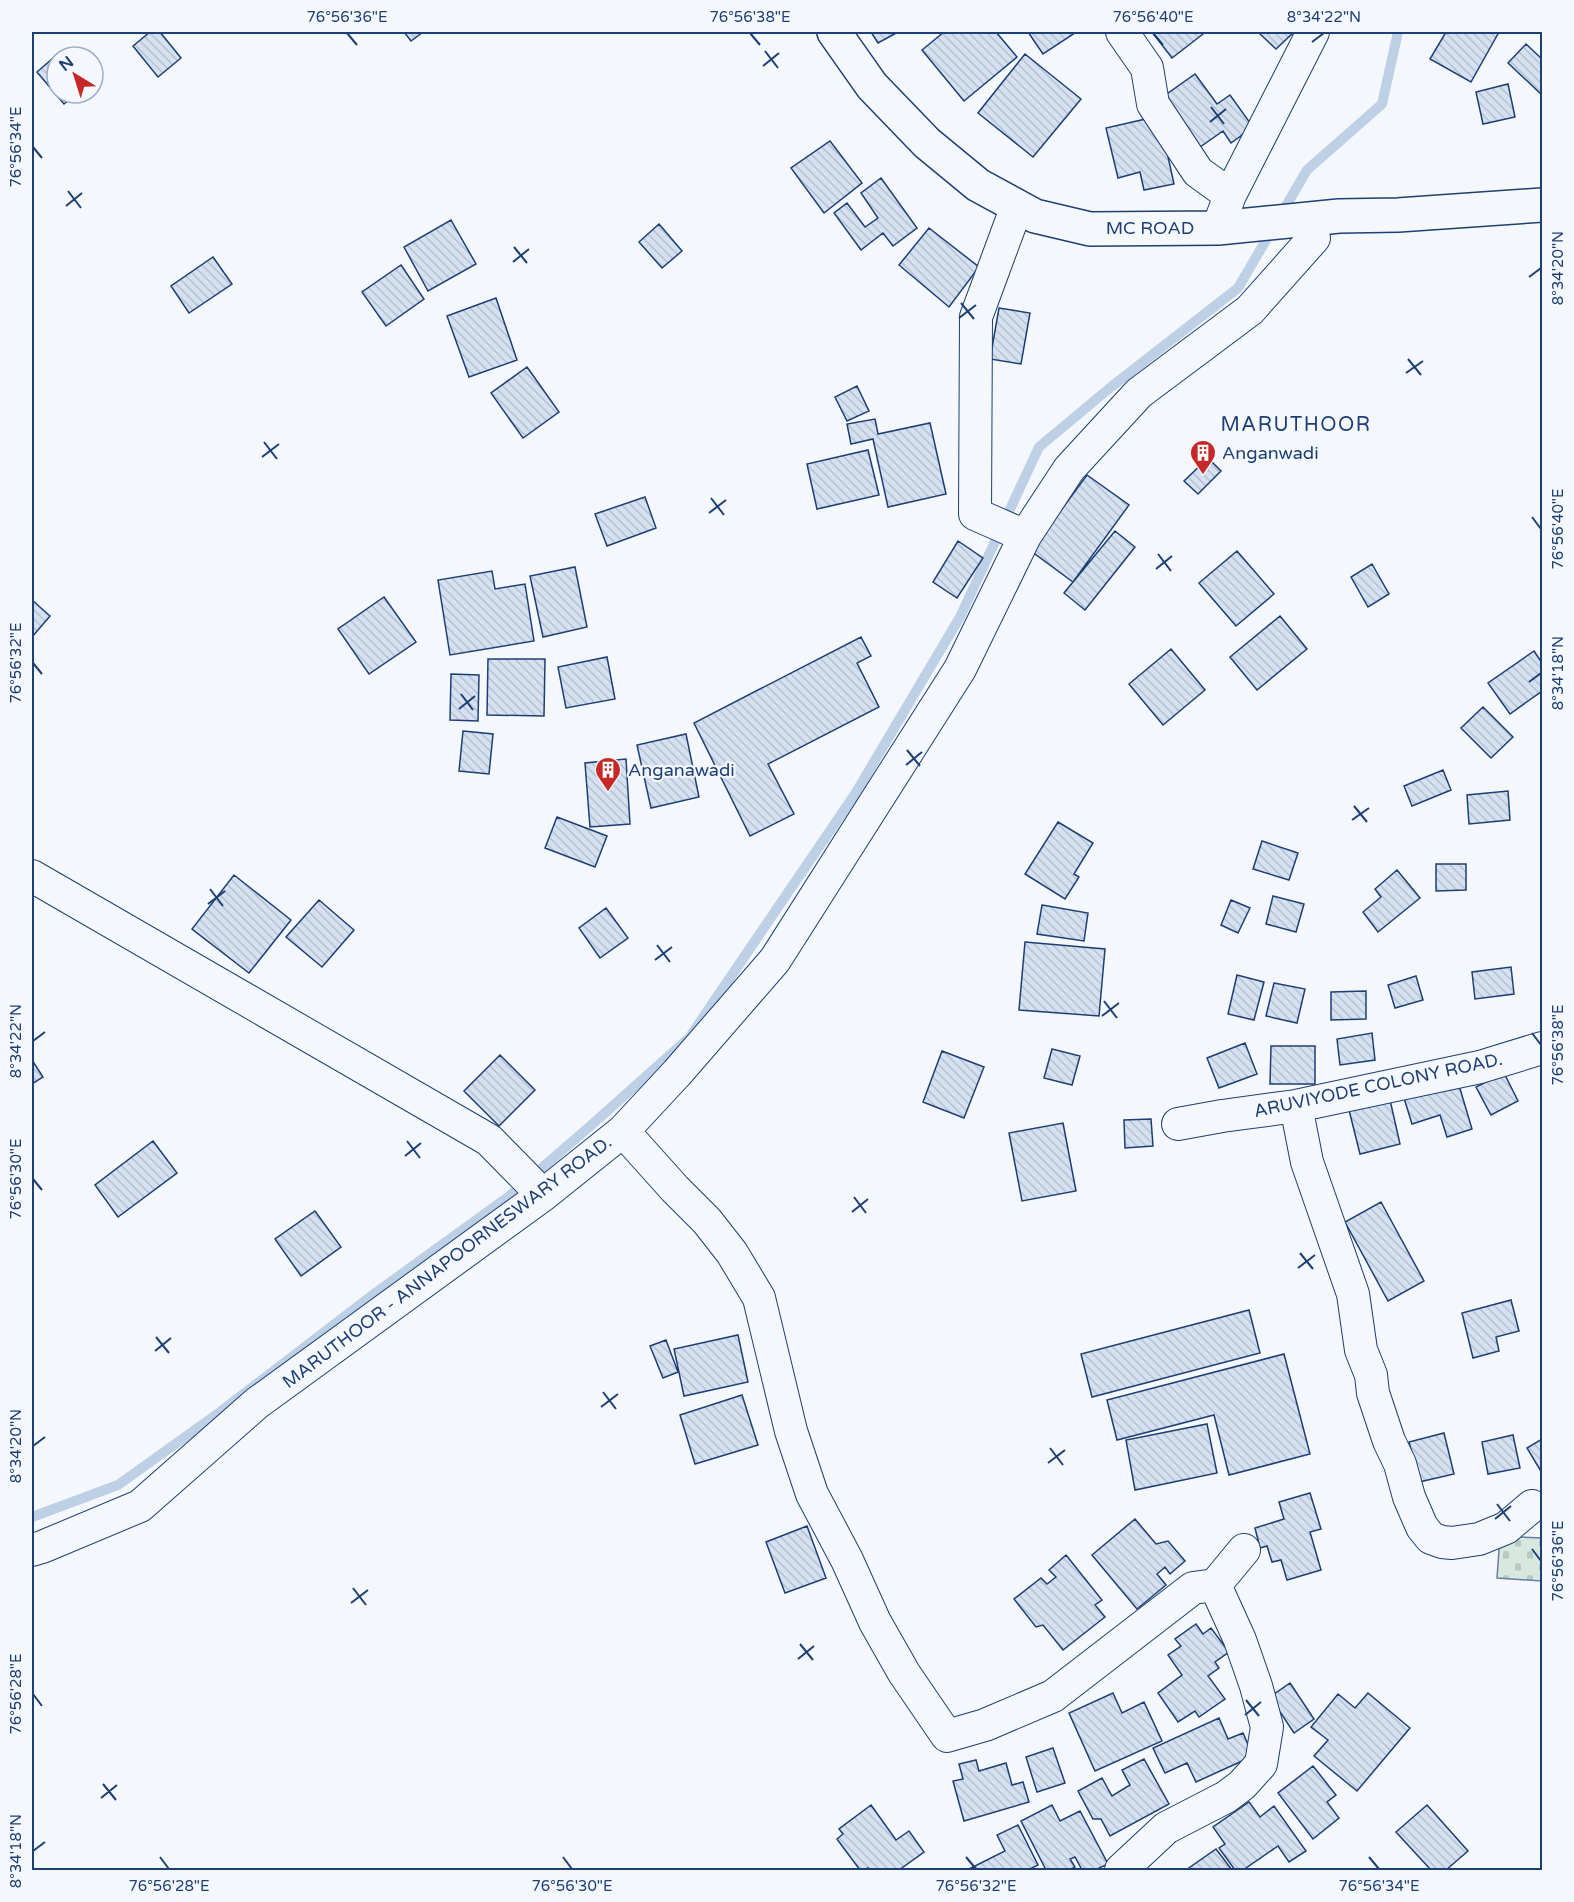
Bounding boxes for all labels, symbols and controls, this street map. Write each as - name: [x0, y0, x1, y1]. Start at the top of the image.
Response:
- text: 76°56'36"E: [306, 8, 388, 26]
- text: 76°56'38"E: [709, 8, 791, 26]
- text: 76°56'40"E: [1112, 8, 1194, 26]
- text: 8°34'22"N: [1287, 8, 1361, 26]
- north arrow: [45, 45, 105, 105]
- text: N: [55, 52, 78, 76]
- text: 76°56'34"E: [7, 106, 25, 188]
- street label: MC ROAD: [1106, 217, 1194, 239]
- text: 8°34'20"N: [1549, 231, 1567, 305]
- district label: MARUTHOOR: [1220, 413, 1372, 437]
- building icon: Anganwadi: [1188, 438, 1218, 476]
- place label: Anganwadi: [1222, 442, 1319, 464]
- text: 76°56'40"E: [1549, 488, 1567, 570]
- text: 76°56'32"E: [7, 622, 25, 704]
- text: 8°34'18"N: [1549, 636, 1567, 710]
- building icon: Anganawadi: [593, 755, 623, 793]
- place label: Anganawadi: [628, 759, 735, 781]
- text: 8°34'22"N: [7, 1004, 25, 1078]
- text: 76°56'38"E: [1549, 1004, 1567, 1086]
- street label: ARUVIYODE COLONY ROAD.: [1252, 1048, 1504, 1122]
- street label: MARUTHOOR - ANNAPOORNESWARY ROAD.: [278, 1131, 616, 1393]
- text: 76°56'30"E: [7, 1138, 25, 1220]
- text: 8°34'20"N: [7, 1409, 25, 1483]
- text: 76°56'36"E: [1549, 1520, 1567, 1602]
- text: 76°56'28"E: [7, 1653, 25, 1735]
- text: 8°34'18"N: [7, 1814, 25, 1888]
- text: 76°56'28"E: [128, 1877, 210, 1895]
- text: 76°56'30"E: [531, 1877, 613, 1895]
- text: 76°56'32"E: [935, 1877, 1017, 1895]
- text: 76°56'34"E: [1338, 1877, 1420, 1895]

